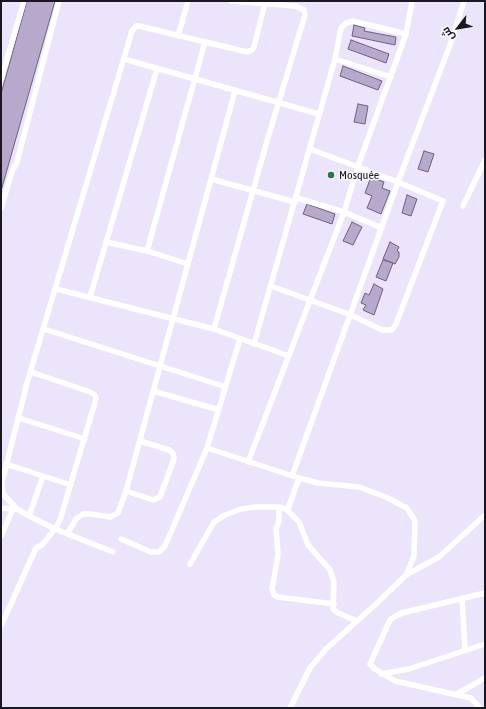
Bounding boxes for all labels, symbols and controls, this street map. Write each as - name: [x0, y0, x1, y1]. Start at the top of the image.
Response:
- north arrow: [438, 8, 478, 48]
- text: ش: [439, 25, 456, 43]
- place label: Mosquée: [339, 168, 379, 182]
- marker: Mosquée: [326, 170, 336, 180]

